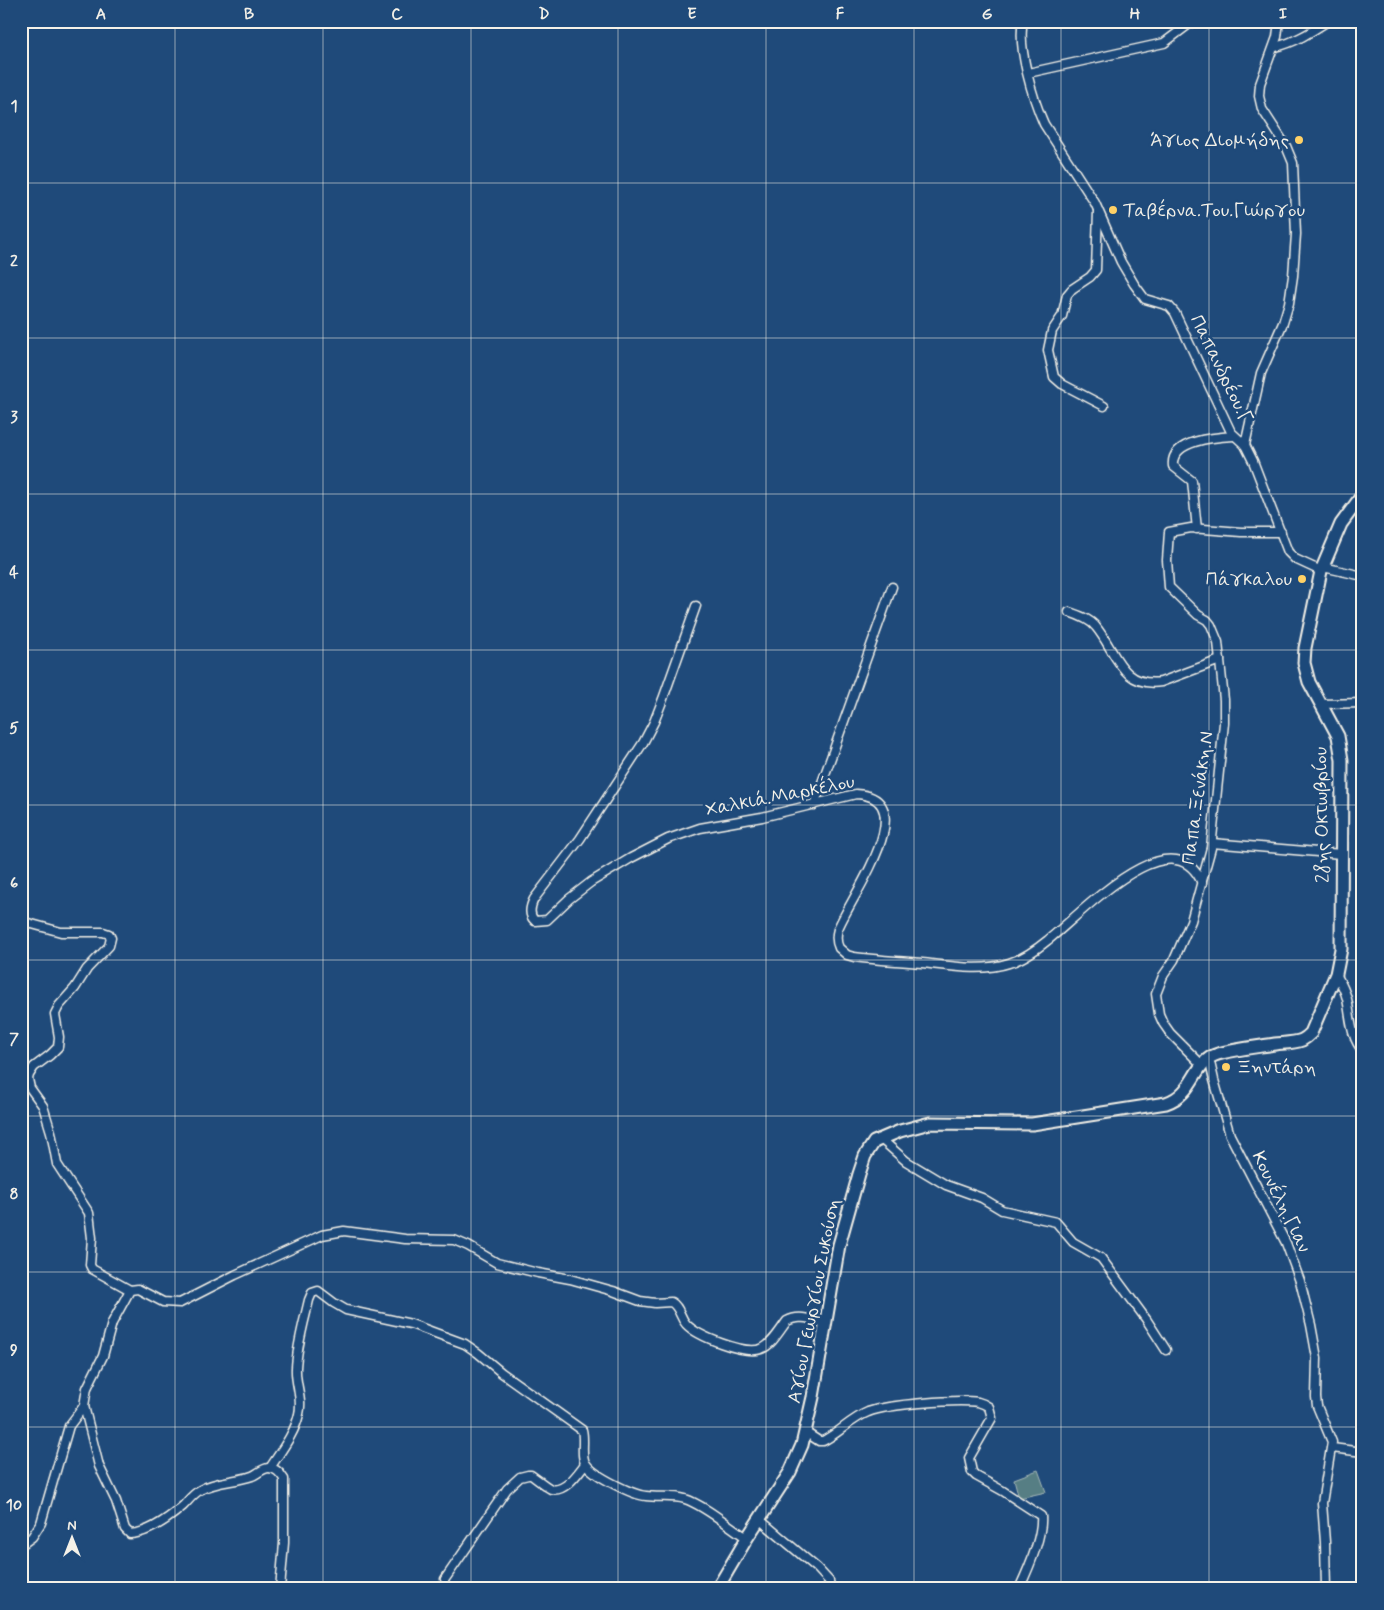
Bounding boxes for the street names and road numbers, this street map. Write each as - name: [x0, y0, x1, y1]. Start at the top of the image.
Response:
- street label: Παπανδρέου.Γ: [1184, 311, 1258, 428]
- street label: Παπα.Ξενάκη.Ν: [1176, 730, 1220, 866]
- street label: 28ης Οκτωβρίου: [1308, 747, 1336, 883]
- street label: Χαλκιά.Μαρκέλου: [703, 769, 857, 823]
- street label: Κουνέλη.Γιαν: [1246, 1147, 1316, 1257]
- street label: Αγίου Γεωργίου Συκούση: [782, 1196, 846, 1406]

